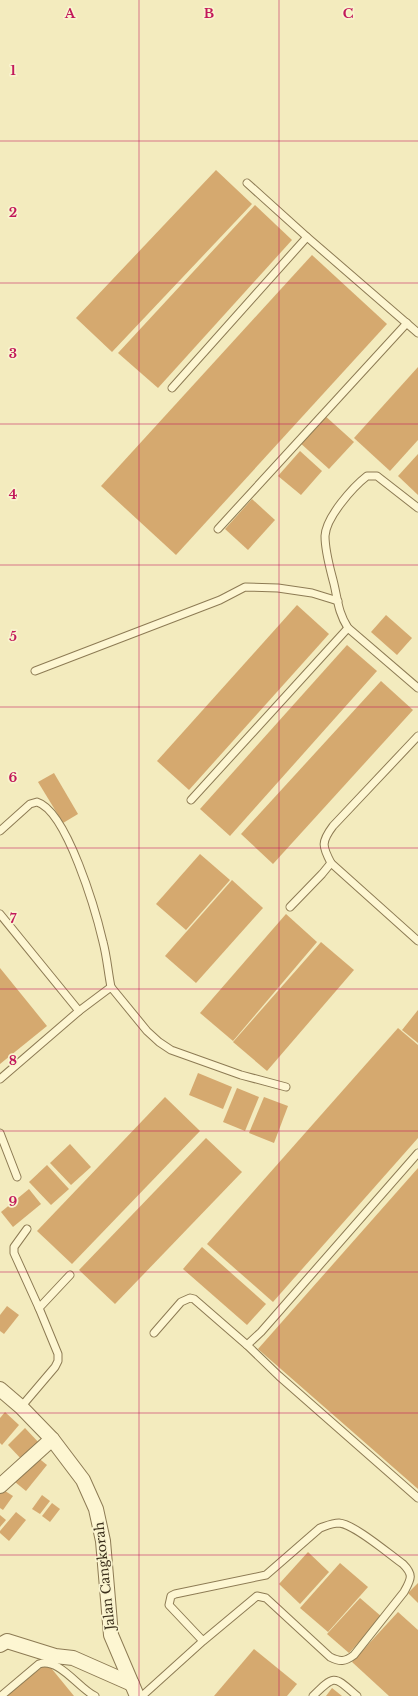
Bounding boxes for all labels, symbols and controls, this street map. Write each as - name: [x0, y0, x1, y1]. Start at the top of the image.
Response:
- text: A: [64, 5, 76, 22]
- text: B: [204, 5, 214, 22]
- text: C: [343, 5, 354, 22]
- text: 1: [10, 62, 16, 79]
- text: 2: [9, 204, 17, 221]
- text: 3: [9, 345, 17, 362]
- text: 4: [9, 486, 18, 503]
- text: 5: [9, 628, 17, 645]
- text: 6: [9, 769, 18, 786]
- text: 7: [10, 910, 17, 927]
- text: 8: [9, 1052, 17, 1069]
- text: 9: [9, 1193, 18, 1210]
- street label: Jalan Cangkorah: [90, 1521, 119, 1633]

